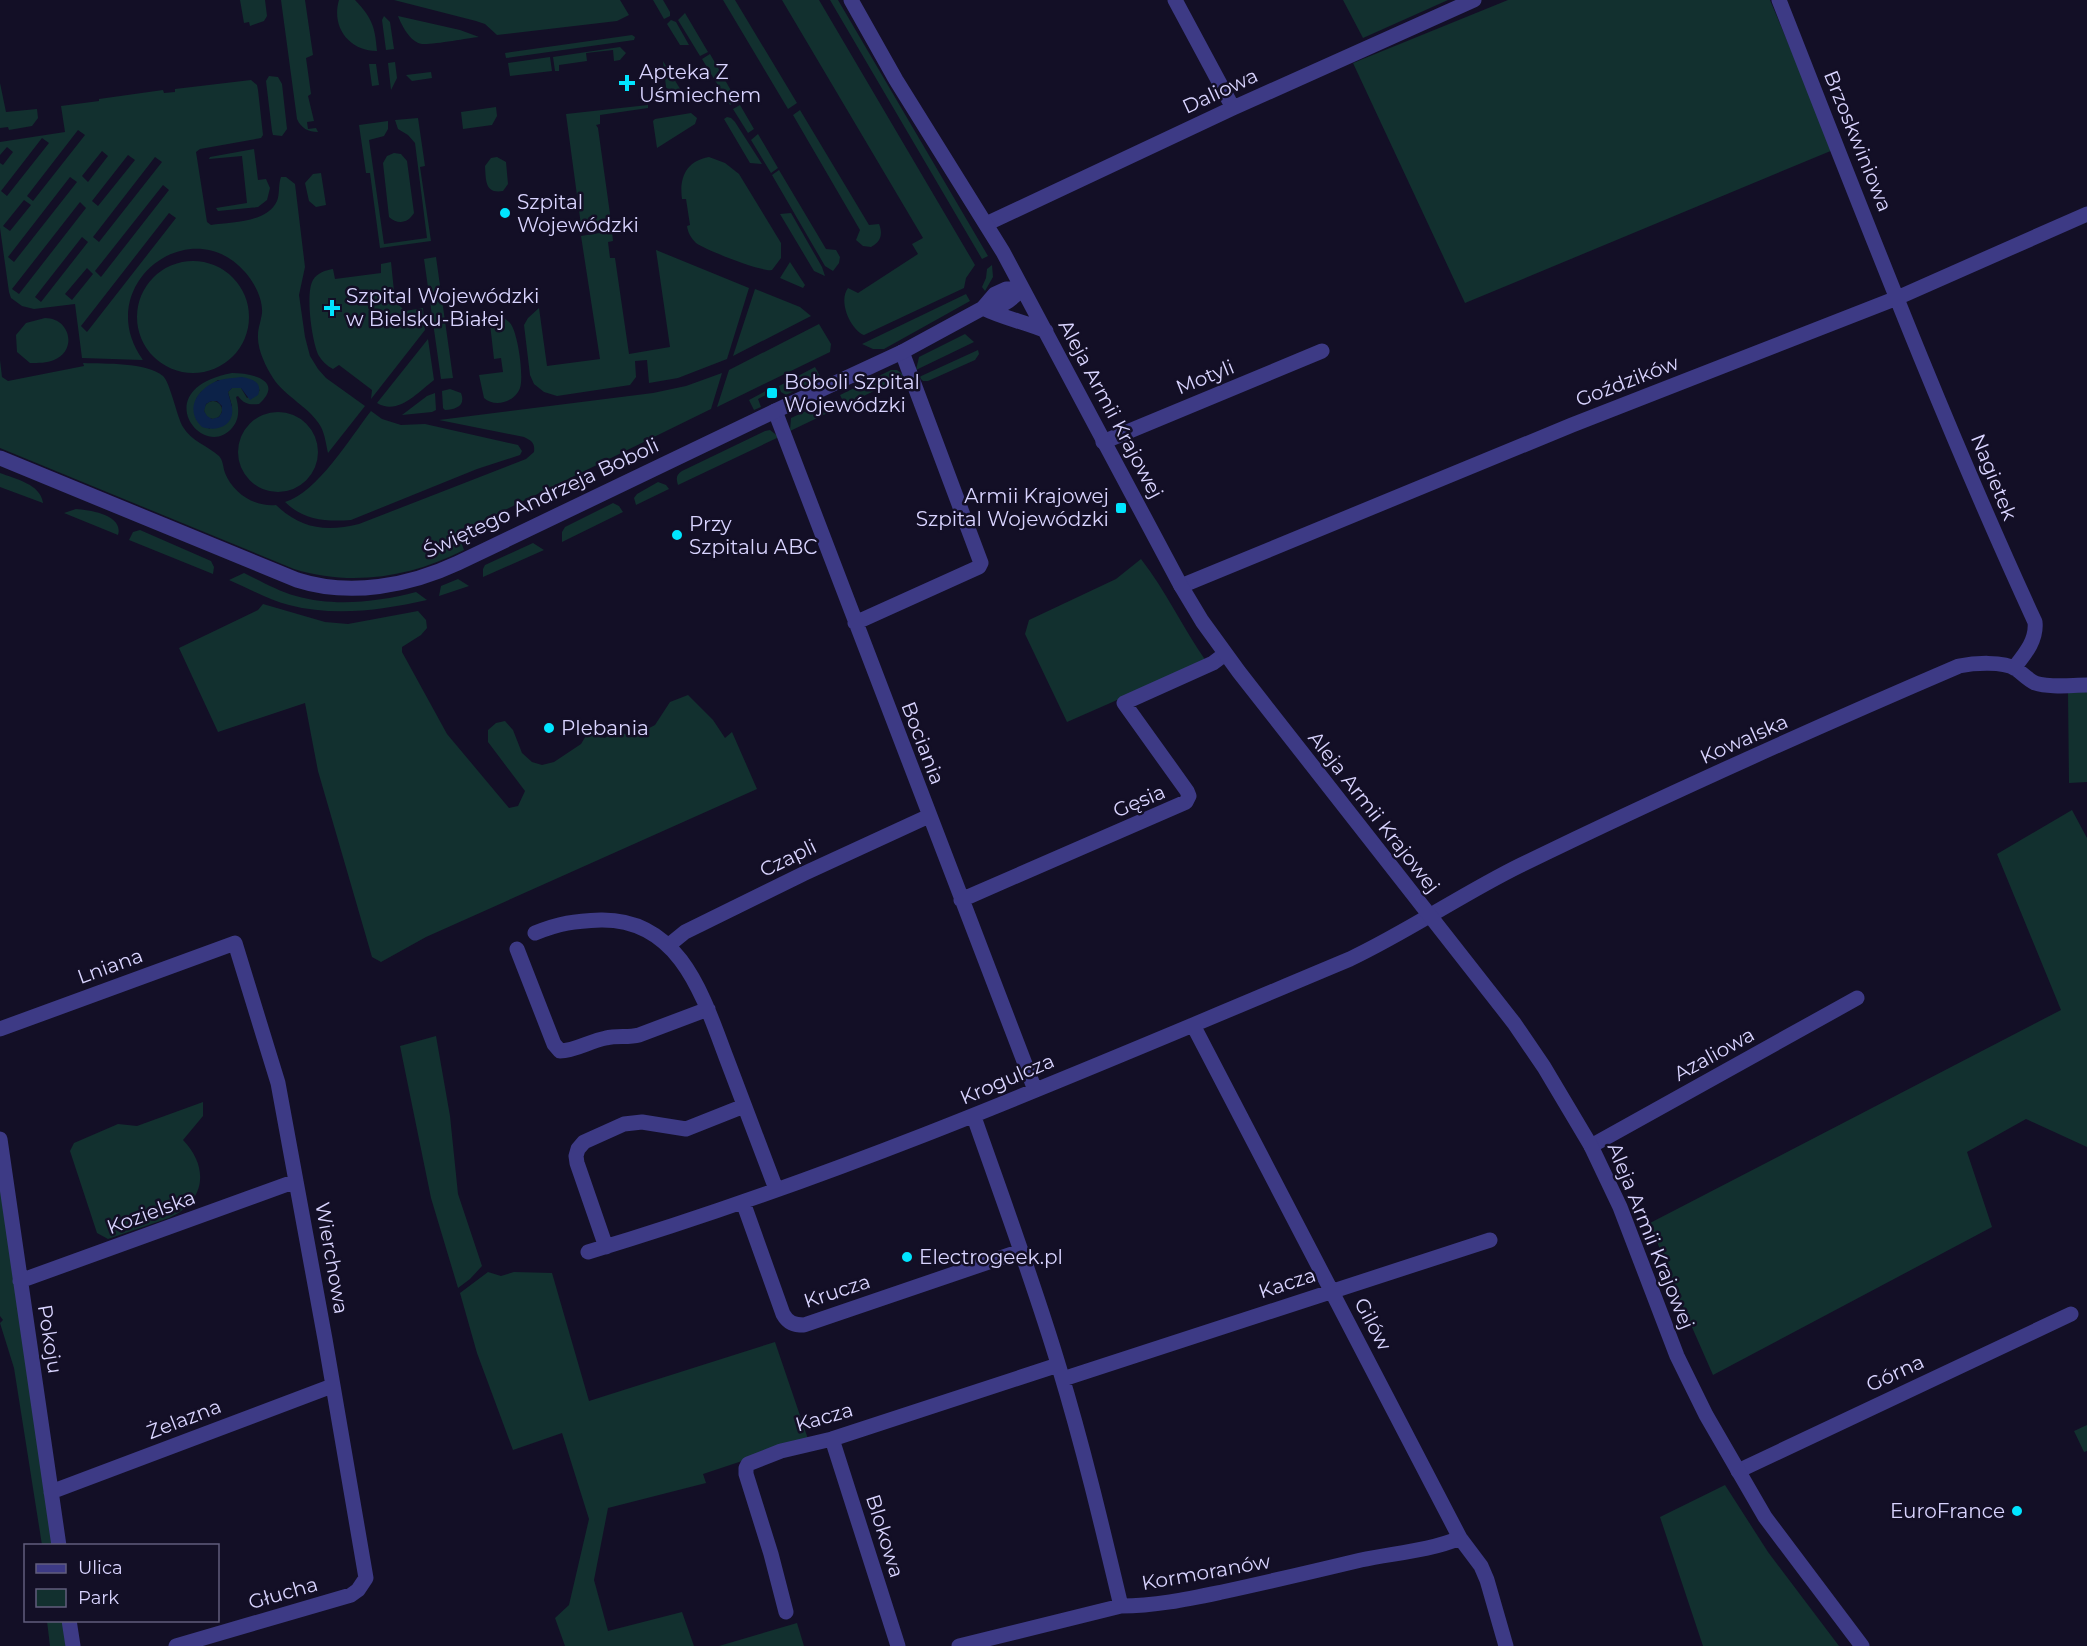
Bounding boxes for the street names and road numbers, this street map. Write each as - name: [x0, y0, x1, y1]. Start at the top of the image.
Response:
- street label: Daliowa: [1179, 63, 1261, 119]
- street label: Brzoskwiniowa: [1819, 67, 1897, 215]
- street label: Aleja Armii Krajowej: [1054, 315, 1168, 503]
- street label: Goździków: [1572, 350, 1682, 412]
- street label: Motyli: [1172, 355, 1238, 399]
- street label: Nagietek: [1966, 430, 2022, 524]
- street label: Świętego Andrzeja Boboli: [420, 433, 662, 563]
- street label: Bociania: [896, 698, 950, 788]
- street label: Kowalska: [1696, 709, 1792, 769]
- street label: Aleja Armii Krajowej: [1303, 726, 1445, 898]
- street label: Gęsia: [1109, 779, 1169, 823]
- street label: Czapli: [756, 834, 820, 882]
- street label: Lniana: [74, 943, 146, 989]
- street label: Azaliowa: [1670, 1022, 1758, 1086]
- street label: Krogulcza: [956, 1048, 1058, 1110]
- street label: Aleja Armii Krajowej: [1603, 1139, 1699, 1333]
- street label: Kozielska: [103, 1185, 199, 1239]
- street label: Wierchowa: [310, 1200, 354, 1316]
- street label: Kacza: [1255, 1262, 1319, 1304]
- street label: Krucza: [801, 1269, 873, 1313]
- street label: Gilów: [1349, 1294, 1397, 1355]
- street label: Pokoju: [33, 1303, 67, 1375]
- street label: Górna: [1862, 1349, 1928, 1397]
- street label: Żelazna: [144, 1394, 224, 1444]
- street label: Kacza: [792, 1397, 856, 1437]
- street label: Blokowa: [861, 1491, 909, 1581]
- street label: Kormoranów: [1140, 1549, 1273, 1595]
- street label: Głucha: [246, 1572, 320, 1614]

